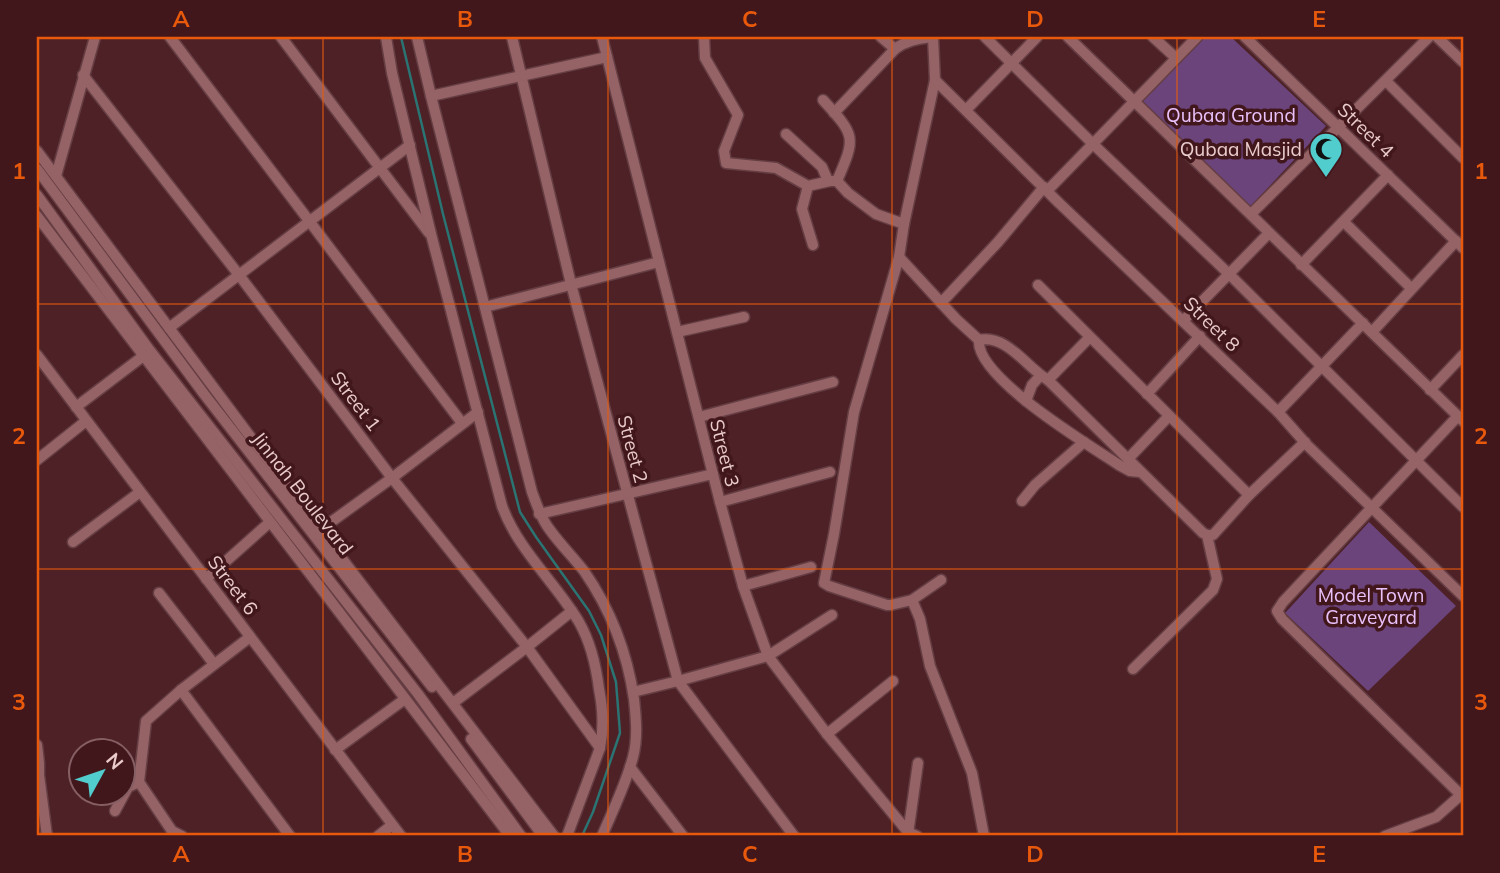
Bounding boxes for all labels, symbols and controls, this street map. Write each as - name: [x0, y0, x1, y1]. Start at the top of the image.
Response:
- text: A: [172, 4, 190, 33]
- text: B: [457, 4, 473, 33]
- text: C: [742, 4, 758, 33]
- text: D: [1026, 4, 1044, 33]
- text: E: [1312, 4, 1326, 33]
- street label: Street 4: [1333, 97, 1399, 163]
- park label: Qubaa Ground: [1166, 103, 1296, 127]
- mosque icon: Qubaa Masjid: [1307, 130, 1345, 179]
- place label: Qubaa Masjid: [1180, 137, 1302, 161]
- text: 1: [12, 156, 26, 185]
- text: 1: [1474, 156, 1488, 185]
- street label: Street 8: [1179, 291, 1245, 357]
- street label: Street 1: [326, 366, 386, 436]
- street label: Street 2: [612, 413, 654, 485]
- street label: Street 3: [705, 417, 745, 489]
- text: 2: [12, 421, 26, 450]
- text: 2: [1474, 421, 1488, 450]
- street label: Jinnah Boulevard: [248, 427, 358, 559]
- street label: Street 6: [203, 550, 263, 620]
- park label: Model Town Graveyard: [1318, 583, 1424, 629]
- text: 3: [12, 687, 26, 716]
- text: 3: [1474, 687, 1488, 716]
- north arrow: [66, 736, 136, 806]
- text: N: [101, 748, 129, 774]
- text: A: [172, 839, 190, 868]
- text: B: [457, 839, 473, 868]
- text: C: [742, 839, 758, 868]
- text: D: [1026, 839, 1044, 868]
- text: E: [1312, 839, 1326, 868]

